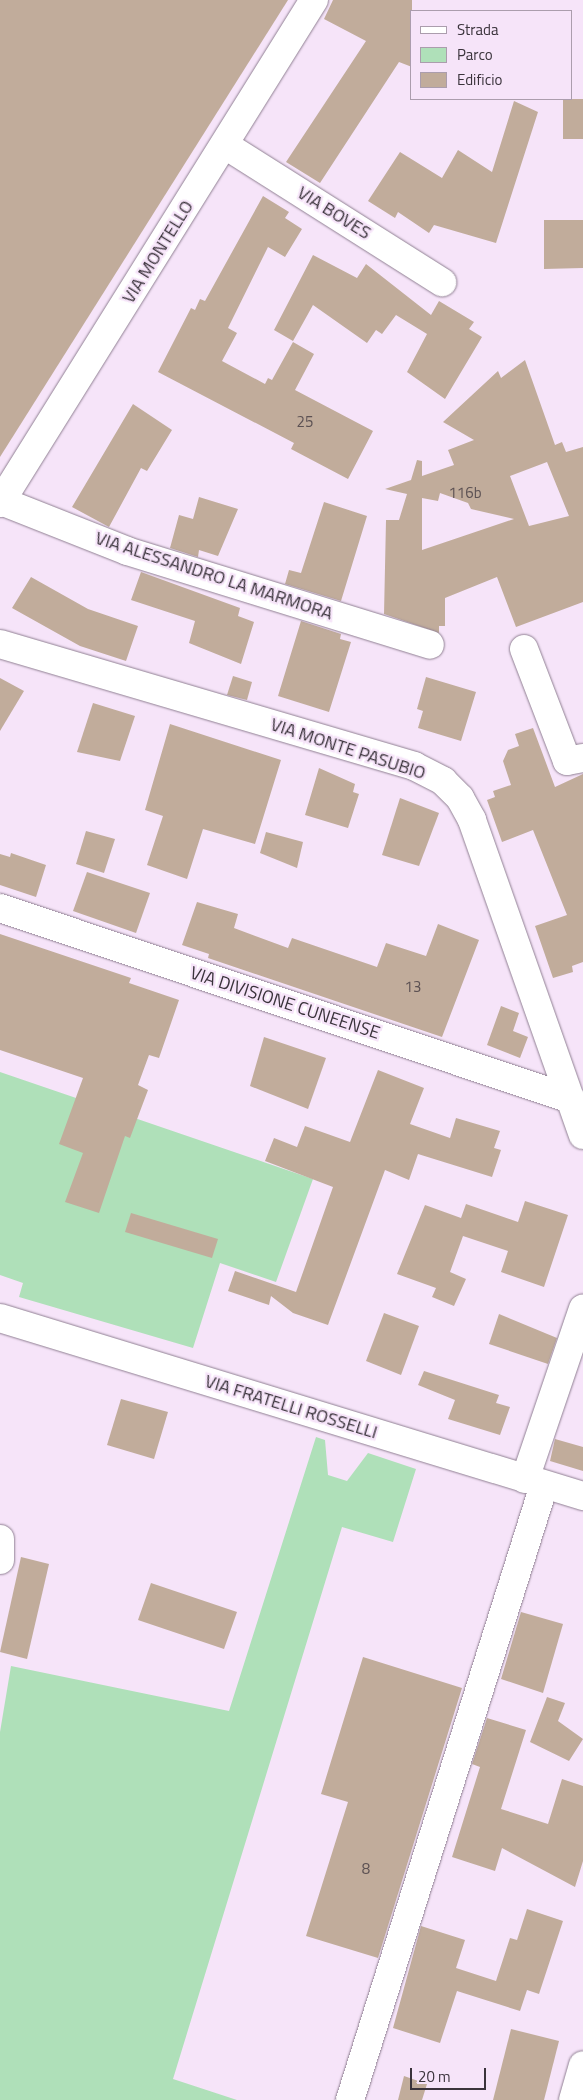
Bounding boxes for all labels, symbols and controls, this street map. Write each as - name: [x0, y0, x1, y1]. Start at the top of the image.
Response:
- legend: [410, 10, 573, 100]
- text: Strada: [457, 18, 498, 41]
- text: Parco: [457, 43, 493, 66]
- text: Edificio: [457, 68, 502, 91]
- street label: VIA BOVES: [293, 182, 375, 244]
- street label: VIA MONTELLO: [118, 197, 198, 307]
- house number: 25: [297, 413, 313, 431]
- house number: 116b: [448, 484, 482, 502]
- street label: VIA ALESSANDRO LA MARMORA: [92, 527, 336, 625]
- street label: VIA MONTE PASUBIO: [268, 714, 428, 784]
- street label: VIA DIVISIONE CUNEENSE: [187, 962, 383, 1044]
- house number: 13: [405, 978, 421, 996]
- street label: VIA FRATELLI ROSSELLI: [202, 1370, 380, 1444]
- house number: 8: [362, 1860, 370, 1878]
- scale bar: [413, 2058, 489, 2090]
- text: 20 m: [418, 2065, 451, 2088]

